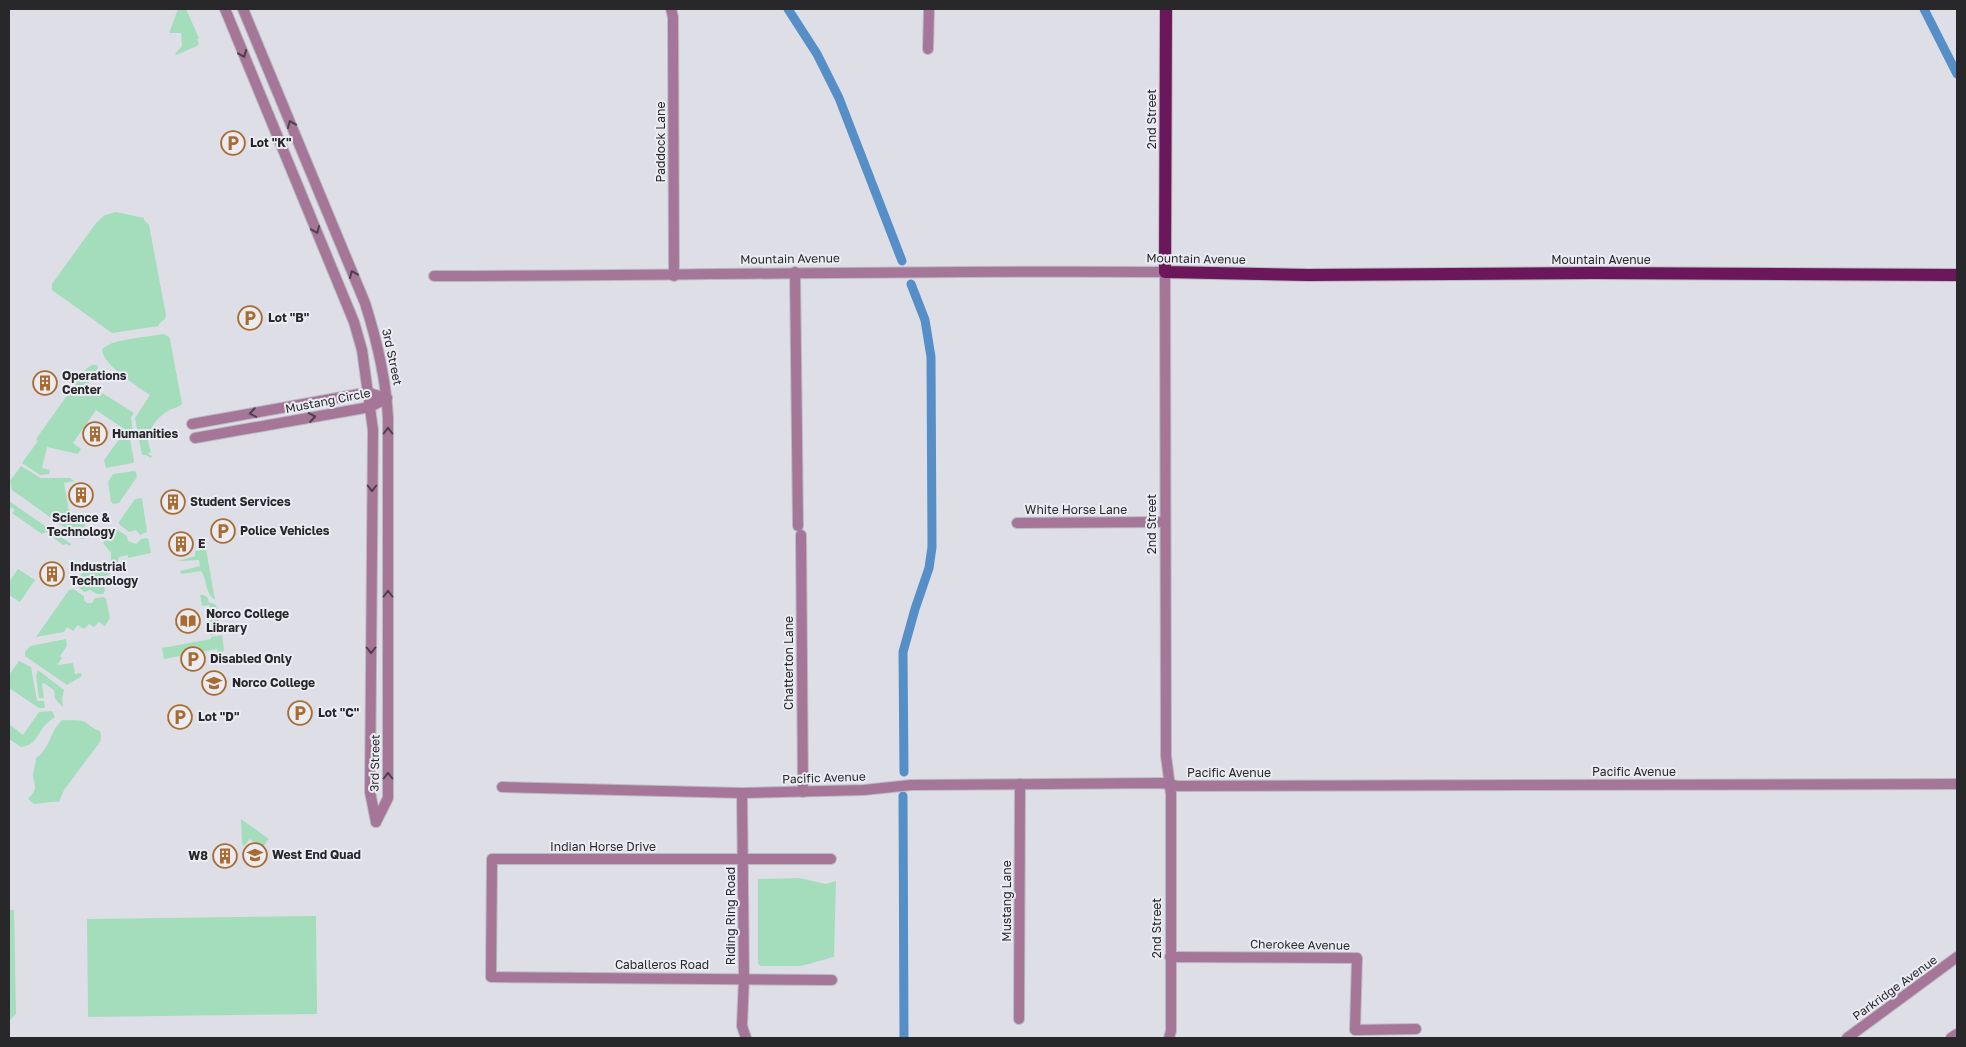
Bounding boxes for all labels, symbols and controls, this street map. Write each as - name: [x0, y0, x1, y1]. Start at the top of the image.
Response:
- one-way arrow: [237, 49, 248, 58]
- street label: 2nd Street: [1144, 89, 1159, 149]
- street label: Paddock Lane: [653, 102, 668, 182]
- one-way arrow: [286, 120, 297, 129]
- parking icon: Lot "K": [220, 130, 246, 156]
- place label: Lot "K": [250, 135, 292, 150]
- one-way arrow: [310, 225, 320, 233]
- street label: Mountain Avenue: [740, 250, 840, 267]
- street label: Mountain Avenue: [1146, 250, 1246, 267]
- street label: Mountain Avenue: [1551, 252, 1651, 267]
- one-way arrow: [349, 270, 360, 279]
- parking icon: Lot "B": [237, 305, 263, 331]
- place label: Lot "B": [268, 310, 309, 325]
- street label: 3rd Street: [379, 327, 406, 387]
- place label: Operations Center: [62, 368, 127, 397]
- building icon: Operations Center: [32, 370, 58, 396]
- street label: Mustang Circle: [284, 385, 372, 416]
- one-way arrow: [249, 408, 258, 418]
- one-way arrow: [307, 413, 316, 423]
- building icon: Humanities: [82, 421, 108, 447]
- place label: Humanities: [112, 426, 178, 441]
- one-way arrow: [383, 427, 393, 434]
- building icon: Science & Technology: [68, 482, 94, 508]
- one-way arrow: [367, 484, 377, 492]
- building icon: Student Services: [160, 489, 186, 515]
- place label: Student Services: [190, 494, 291, 509]
- street label: 2nd Street: [1144, 494, 1159, 554]
- street label: White Horse Lane: [1025, 502, 1127, 517]
- place label: Science & Technology: [47, 510, 116, 539]
- parking icon: Police Vehicles: [210, 518, 236, 544]
- place label: Police Vehicles: [240, 523, 330, 538]
- building icon: E: [168, 531, 194, 557]
- place label: E: [198, 536, 206, 551]
- place label: Industrial Technology: [70, 559, 139, 588]
- building icon: Industrial Technology: [39, 561, 65, 587]
- one-way arrow: [383, 589, 393, 597]
- place label: Norco College Library: [206, 606, 289, 635]
- library icon: Norco College Library: [175, 608, 201, 634]
- street label: Chatterton Lane: [781, 616, 796, 710]
- parking icon: Disabled Only: [180, 646, 206, 672]
- one-way arrow: [366, 646, 376, 654]
- place label: Disabled Only: [210, 651, 293, 666]
- school or university icon: Norco College: [201, 670, 227, 696]
- place label: Norco College: [232, 675, 315, 690]
- parking icon: Lot "C": [287, 700, 313, 726]
- parking icon: Lot "D": [167, 704, 193, 730]
- place label: Lot "C": [318, 705, 359, 720]
- place label: Lot "D": [198, 709, 239, 724]
- street label: 3rd Street: [366, 734, 383, 792]
- street label: Pacific Avenue: [1592, 764, 1676, 779]
- street label: Pacific Avenue: [1187, 765, 1271, 780]
- street label: Pacific Avenue: [782, 769, 866, 786]
- one-way arrow: [383, 772, 393, 780]
- street label: Indian Horse Drive: [550, 839, 656, 854]
- school or university icon: West End Quad: [242, 842, 268, 868]
- building icon: W8: [212, 843, 238, 869]
- place label: West End Quad: [272, 847, 361, 862]
- place label: W8: [188, 848, 208, 863]
- street label: Mustang Lane: [999, 860, 1014, 942]
- street label: Riding Ring Road: [723, 867, 738, 965]
- street label: 2nd Street: [1149, 898, 1164, 958]
- street label: Cherokee Avenue: [1250, 936, 1350, 953]
- street label: Parkridge Avenue: [1849, 952, 1940, 1023]
- street label: Caballeros Road: [615, 957, 709, 972]

